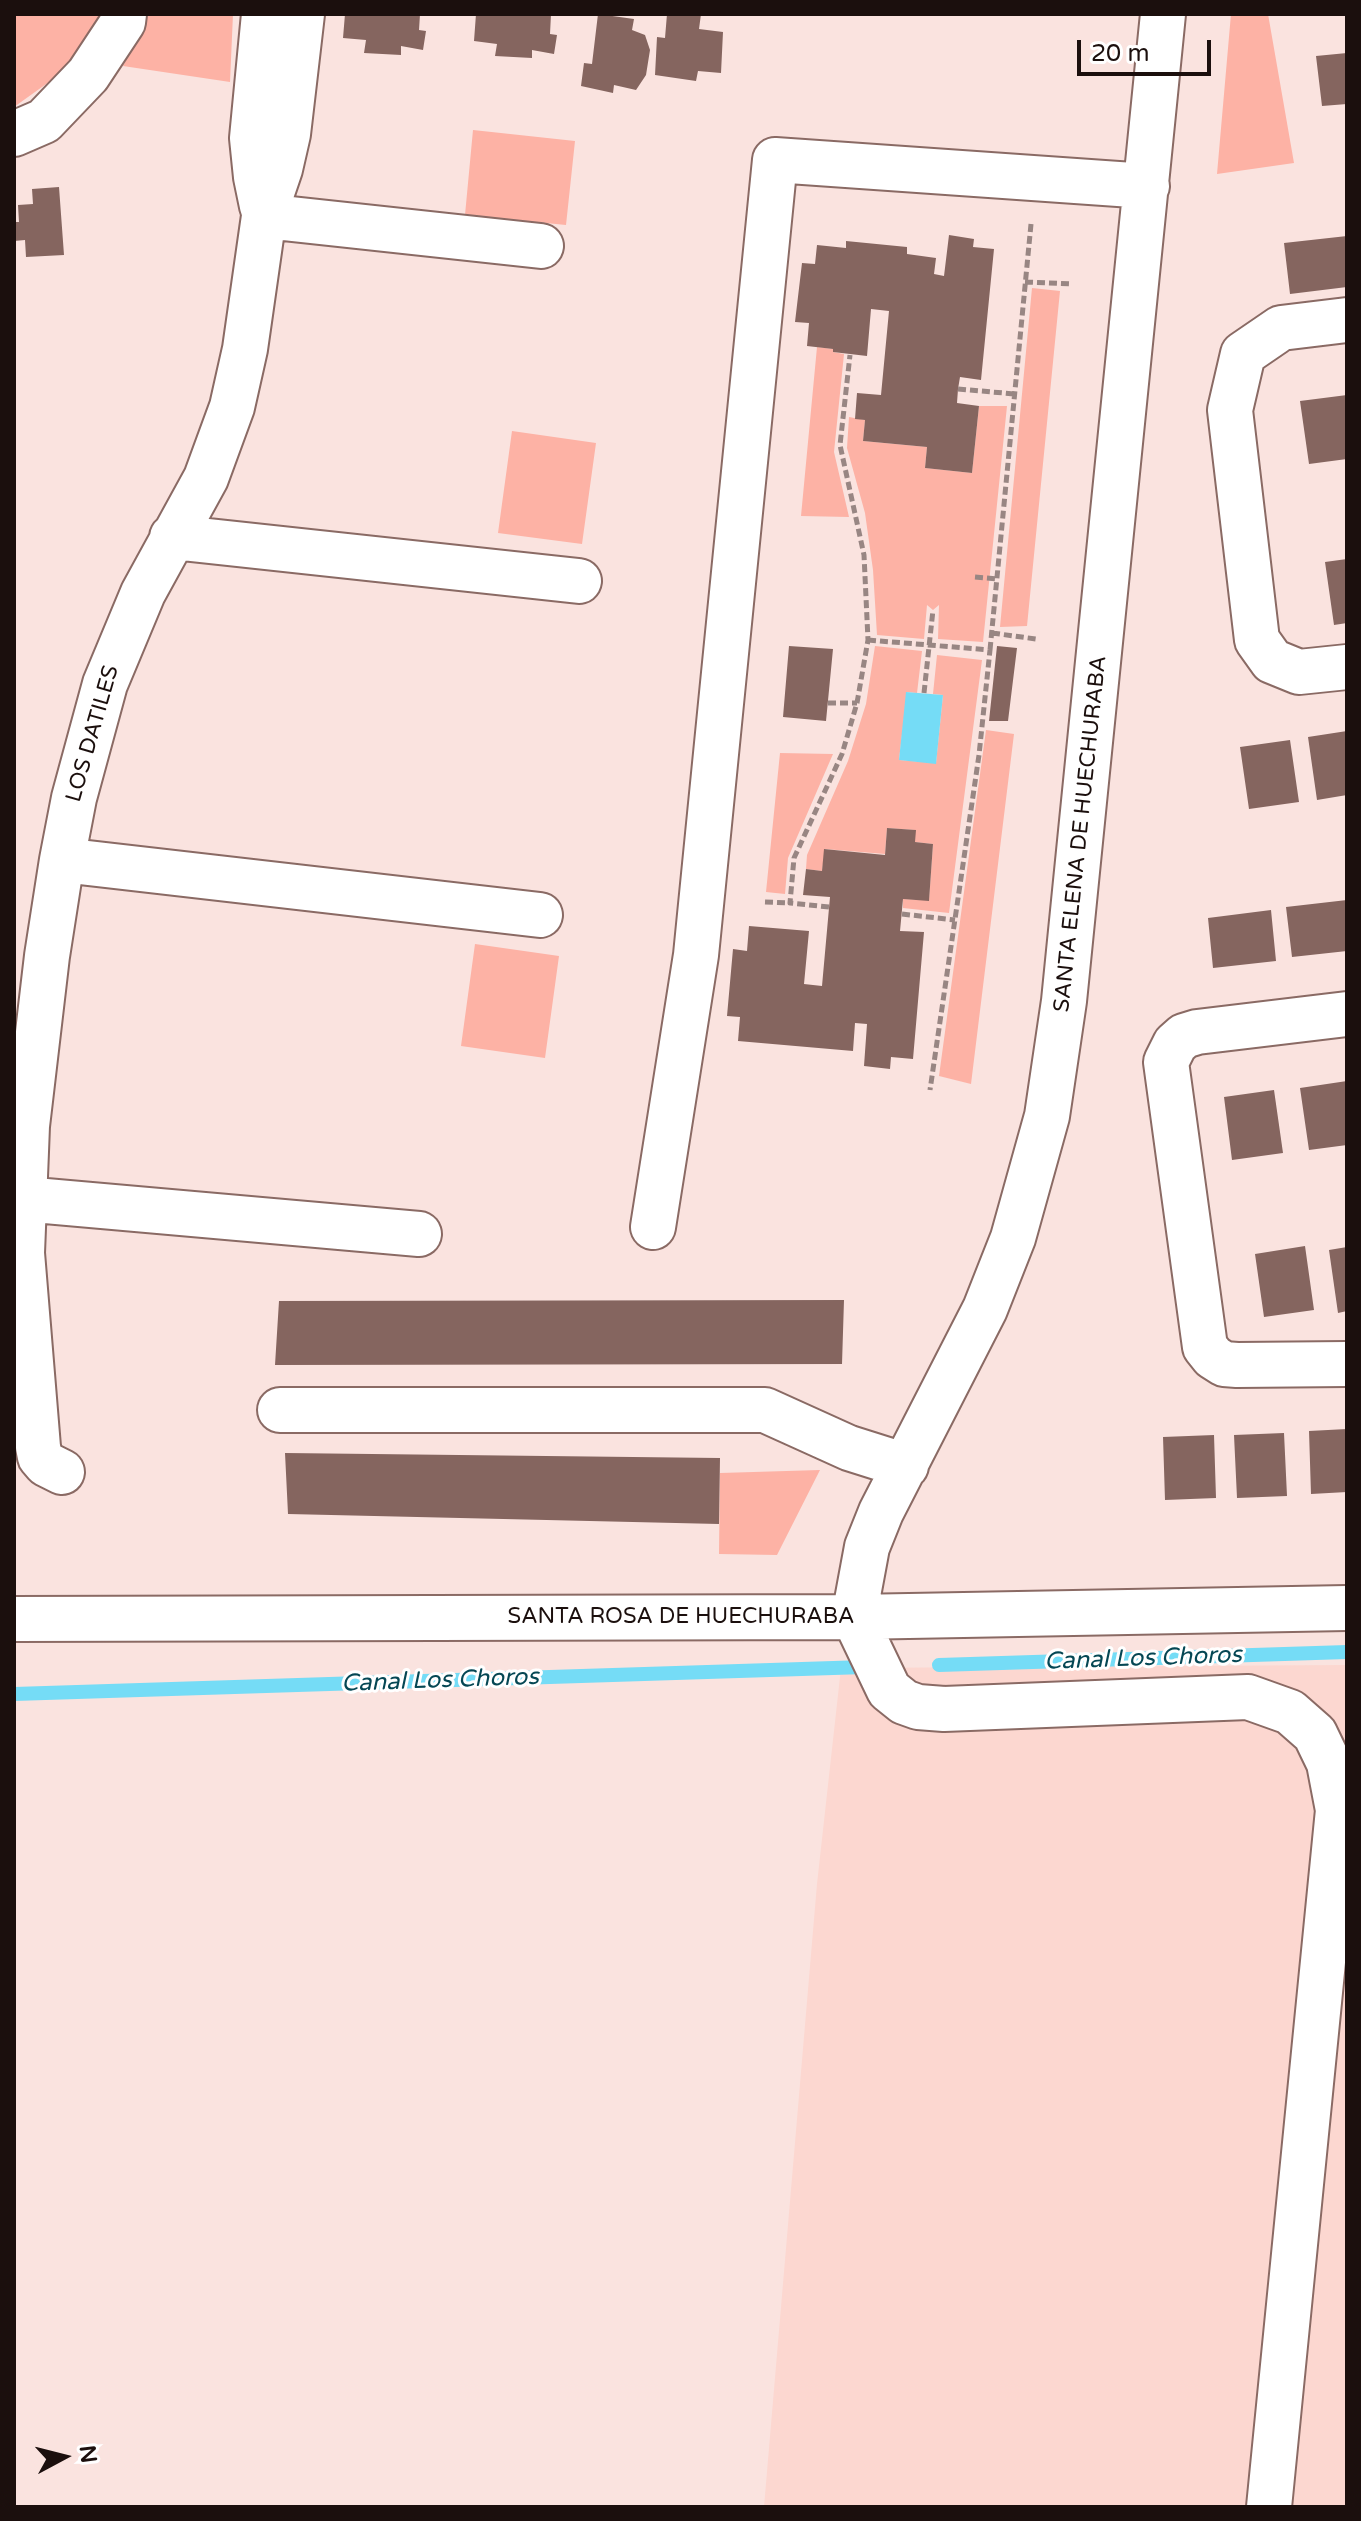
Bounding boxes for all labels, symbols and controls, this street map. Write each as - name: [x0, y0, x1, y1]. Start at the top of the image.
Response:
- scale bar: [1081, 24, 1215, 74]
- text: 20 m: [1091, 39, 1149, 68]
- street label: SANTA ELENA DE HUECHURABA: [1049, 655, 1113, 1013]
- street label: LOS DATILES: [61, 663, 125, 805]
- street label: SANTA ROSA DE HUECHURABA: [508, 1604, 854, 1630]
- water label: Canal Los Choros: [1044, 1641, 1242, 1677]
- water label: Canal Los Choros: [341, 1663, 539, 1699]
- north arrow: [24, 2417, 104, 2497]
- text: N: [74, 2444, 102, 2464]

